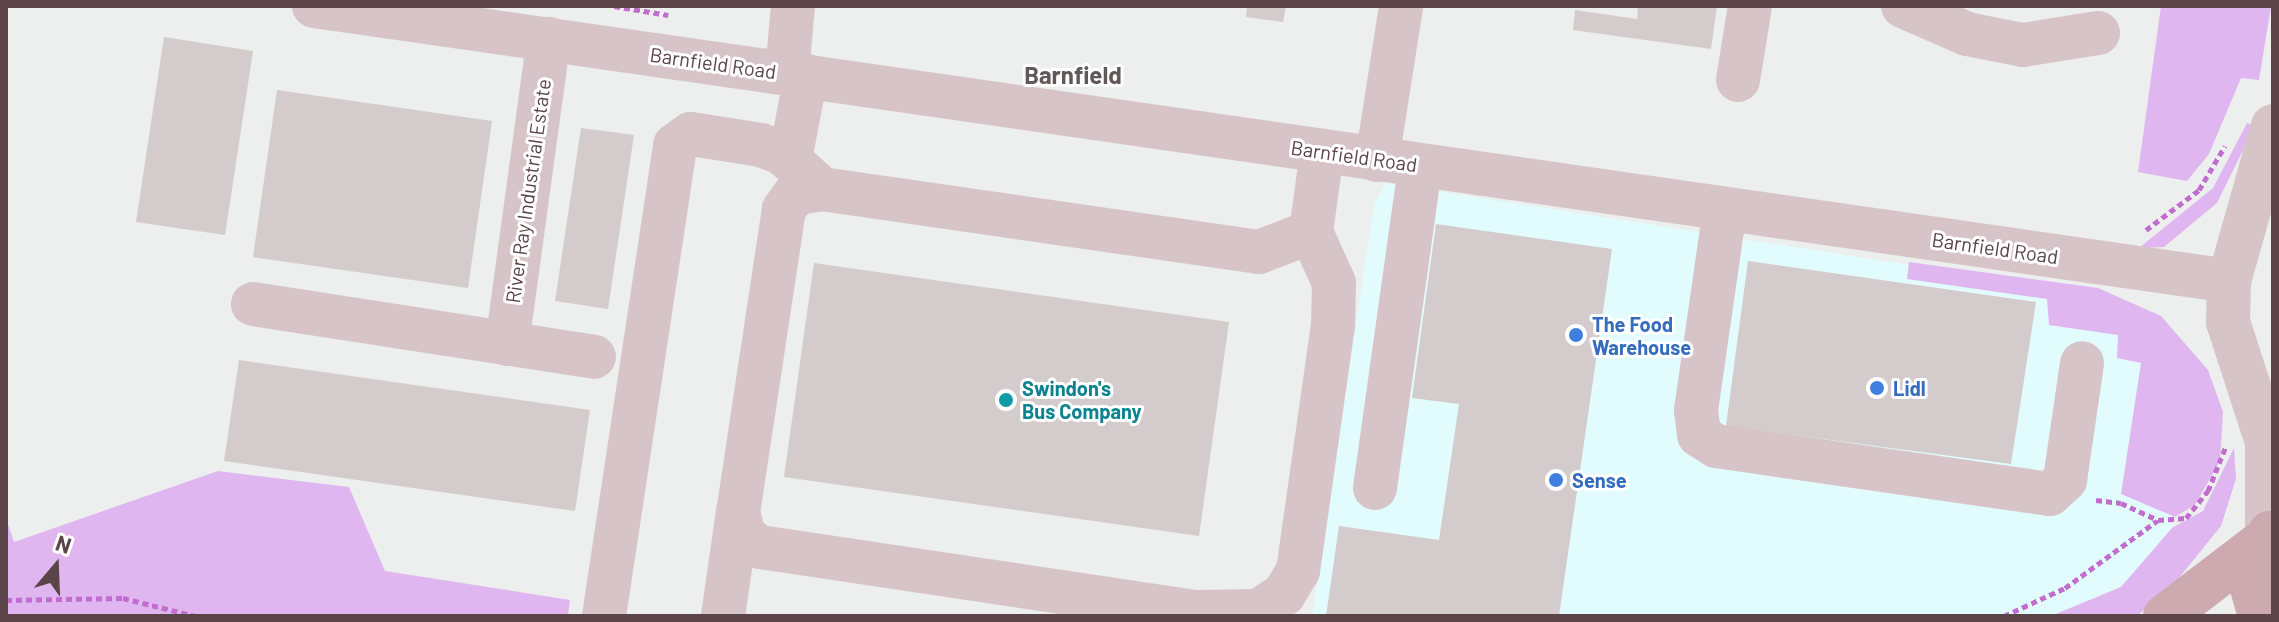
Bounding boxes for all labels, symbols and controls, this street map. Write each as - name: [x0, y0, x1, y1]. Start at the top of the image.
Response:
- street label: Barnfield Road: [648, 42, 778, 84]
- district label: Barnfield: [1024, 61, 1122, 89]
- street label: River Ray Industrial Estate: [500, 77, 556, 305]
- street label: Barnfield Road: [1289, 135, 1419, 177]
- street label: Barnfield Road: [1930, 227, 2060, 269]
- place label: The Food Warehouse: [1592, 312, 1691, 359]
- marker: The Food Warehouse: [1567, 326, 1585, 344]
- place label: Swindon's Bus Company: [1022, 376, 1142, 423]
- place label: Lidl: [1893, 376, 1926, 400]
- marker: Lidl: [1868, 379, 1886, 397]
- marker: Swindon's Bus Company: [997, 391, 1015, 409]
- place label: Sense: [1572, 468, 1627, 492]
- marker: Sense: [1547, 471, 1565, 489]
- north arrow: [16, 526, 96, 606]
- text: N: [53, 529, 75, 558]

